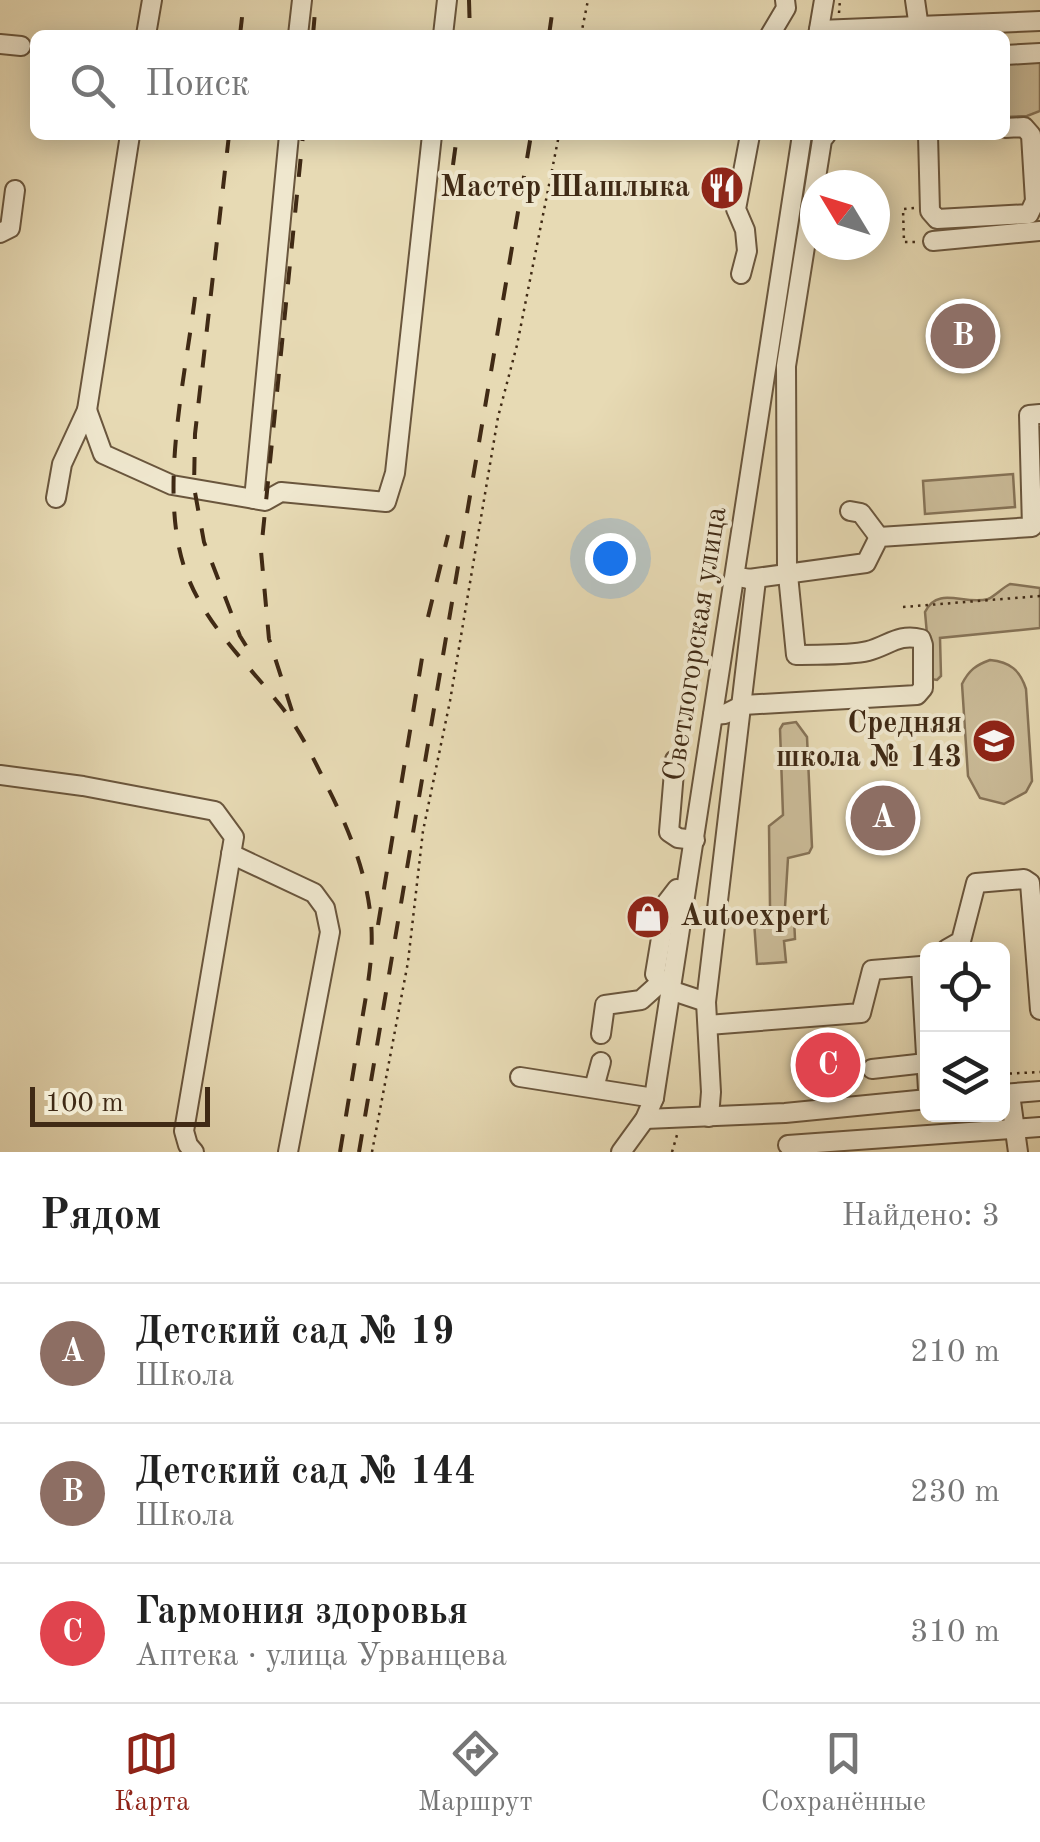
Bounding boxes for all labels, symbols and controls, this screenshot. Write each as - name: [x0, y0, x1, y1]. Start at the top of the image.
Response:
- search box: [30, 30, 1010, 140]
- icon: search: [65, 58, 120, 113]
- text: Поиск: [145, 66, 250, 104]
- restaurant icon: Мастер Шашлыка: [699, 165, 745, 211]
- north arrow: [800, 170, 890, 260]
- place label: Мастер Шашлыка: [440, 173, 690, 203]
- pin: B: [930, 298, 996, 374]
- street label: Светлогорская улица: [659, 504, 733, 783]
- your location: [585, 533, 636, 584]
- place label: Средняя школа № 143: [776, 709, 962, 773]
- school or university icon: Средняя школа № 143: [971, 718, 1017, 764]
- pin: A: [850, 780, 916, 856]
- shop icon: Autoexpert: [625, 894, 671, 940]
- place label: Autoexpert: [680, 902, 829, 932]
- map controls: [920, 942, 1010, 1122]
- button: locate: [920, 942, 1010, 1032]
- pin: C: [796, 1028, 860, 1102]
- button: layers: [920, 1032, 1010, 1122]
- scale bar: [30, 1082, 210, 1126]
- text: 100 m: [45, 1090, 124, 1118]
- text: Рядом: [40, 1196, 162, 1238]
- text: Найдено: 3: [841, 1201, 1000, 1233]
- text: Детский сад № 19: [135, 1314, 454, 1352]
- text: A: [60, 1337, 85, 1369]
- text: 210 m: [910, 1337, 1000, 1369]
- text: Школа: [135, 1361, 234, 1393]
- text: Детский сад № 144: [135, 1454, 476, 1492]
- text: B: [61, 1477, 84, 1509]
- text: 230 m: [910, 1477, 1000, 1509]
- text: Школа: [135, 1501, 234, 1533]
- text: Гармония здоровья: [135, 1594, 468, 1632]
- text: C: [62, 1617, 83, 1649]
- text: 310 m: [910, 1617, 1000, 1649]
- text: Аптека · улица Урванцева: [135, 1641, 507, 1673]
- tab: Карта: [114, 1726, 190, 1821]
- tab: Маршрут: [418, 1726, 533, 1821]
- tab: Сохранённые: [761, 1726, 926, 1821]

